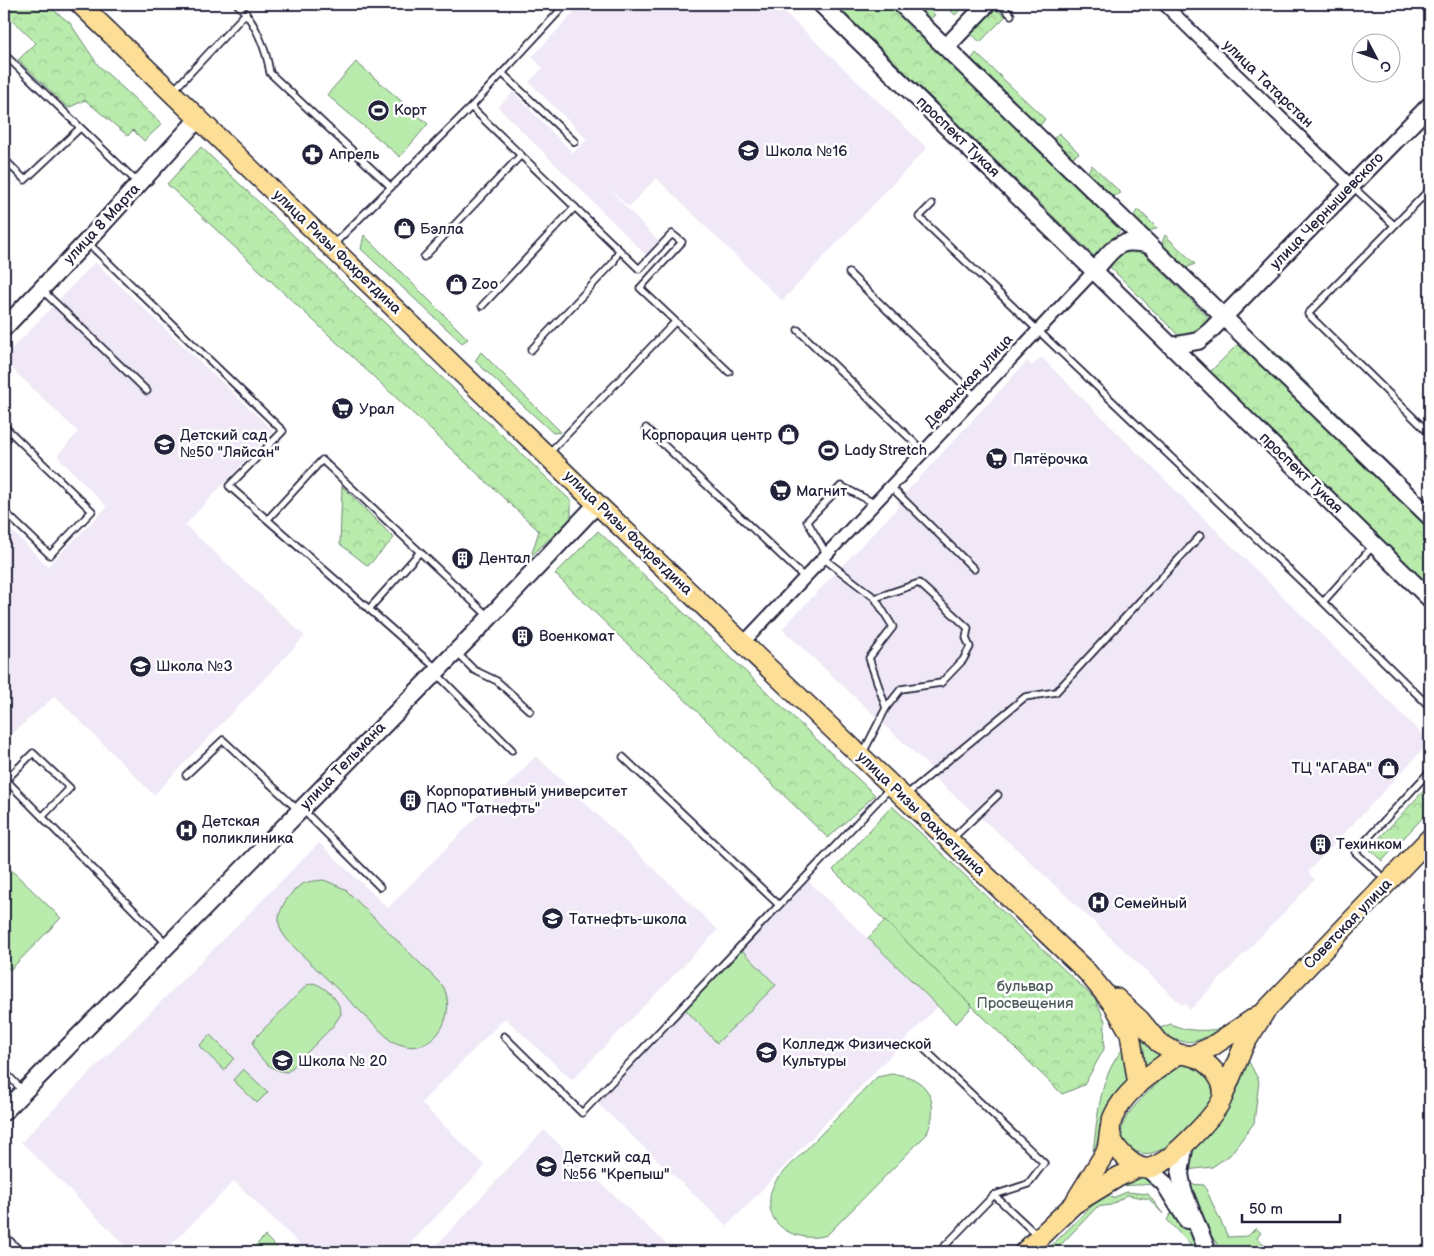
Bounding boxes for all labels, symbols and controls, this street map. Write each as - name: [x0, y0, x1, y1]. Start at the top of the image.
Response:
- north arrow: [1352, 32, 1402, 82]
- street label: улица Татарстан: [1219, 36, 1317, 132]
- text: С: [1376, 57, 1395, 76]
- street label: проспект Тукая: [912, 92, 1004, 182]
- sports icon: Корт: [366, 98, 390, 122]
- place label: Корт: [394, 101, 427, 120]
- school or university icon: Школа №16: [737, 139, 761, 163]
- pharmacy icon: Апрель: [301, 142, 325, 166]
- place label: Школа №16: [765, 142, 847, 161]
- place label: Апрель: [328, 145, 380, 164]
- street label: улица Чернышевского: [1266, 148, 1388, 274]
- street label: улица 8 Марта: [60, 180, 144, 268]
- street label: улица Ризы Фахретдина: [269, 186, 405, 318]
- shop icon: Бэлла: [392, 217, 416, 241]
- place label: Бэлла: [420, 220, 464, 239]
- shop icon: Zoo: [444, 272, 468, 296]
- place label: Zoo: [471, 275, 498, 294]
- street label: Девонская улица: [921, 330, 1017, 432]
- supermarket icon: Урал: [331, 397, 355, 421]
- place label: Урал: [359, 400, 395, 419]
- shop icon: Корпорация центр: [776, 423, 800, 447]
- place label: Детский сад №50 "Ляйсан": [180, 426, 280, 462]
- place label: Корпорация центр: [641, 426, 773, 445]
- street label: проспект Тукая: [1255, 428, 1347, 518]
- school or university icon: Детский сад №50 "Ляйсан": [152, 432, 176, 456]
- sports icon: Lady Stretch: [816, 438, 840, 462]
- place label: Lady Stretch: [844, 441, 927, 460]
- supermarket icon: Пятёрочка: [985, 447, 1009, 471]
- place label: Пятёрочка: [1013, 450, 1088, 469]
- street label: улица Ризы Фахретдина: [560, 467, 696, 599]
- supermarket icon: Магнит: [768, 479, 792, 503]
- place label: Магнит: [796, 482, 847, 501]
- building icon: Дентал: [451, 546, 475, 570]
- place label: Дентал: [479, 549, 531, 568]
- building icon: Военкомат: [511, 624, 535, 648]
- place label: Военкомат: [539, 627, 615, 646]
- school or university icon: Школа №3: [128, 654, 152, 678]
- place label: Школа №3: [156, 657, 233, 676]
- street label: улица Тельмана: [296, 718, 390, 814]
- street label: улица Ризы Фахретдина: [853, 748, 989, 880]
- shop icon: ТЦ "АГАВА": [1376, 756, 1400, 780]
- place label: ТЦ "АГАВА": [1291, 759, 1372, 778]
- place label: Корпоративный университет ПАО "Татнефть": [426, 782, 627, 818]
- building icon: Корпоративный университет ПАО "Татнефть": [398, 788, 422, 812]
- place label: Детская поликлиника: [202, 812, 294, 848]
- hospital icon: Детская поликлиника: [174, 818, 198, 842]
- building icon: Техинком: [1308, 832, 1332, 856]
- place label: Техинком: [1336, 835, 1402, 854]
- street label: Советская улица: [1300, 875, 1396, 973]
- hospital icon: Семейный: [1086, 891, 1110, 915]
- place label: Семейный: [1114, 894, 1187, 913]
- school or university icon: Татнефть-школа: [541, 907, 565, 931]
- place label: Татнефть-школа: [569, 910, 687, 929]
- park label: бульвар Просвещения: [977, 977, 1073, 1013]
- place label: Колледж Физической Культуры: [782, 1035, 932, 1071]
- school or university icon: Колледж Физической Культуры: [754, 1041, 778, 1065]
- school or university icon: Школа № 20: [270, 1049, 294, 1073]
- place label: Школа № 20: [298, 1052, 387, 1071]
- place label: Детский сад №56 "Крепыш": [563, 1148, 670, 1184]
- school or university icon: Детский сад №56 "Крепыш": [535, 1154, 559, 1178]
- scale bar: [1242, 1191, 1339, 1223]
- text: 50 m: [1249, 1200, 1283, 1219]

